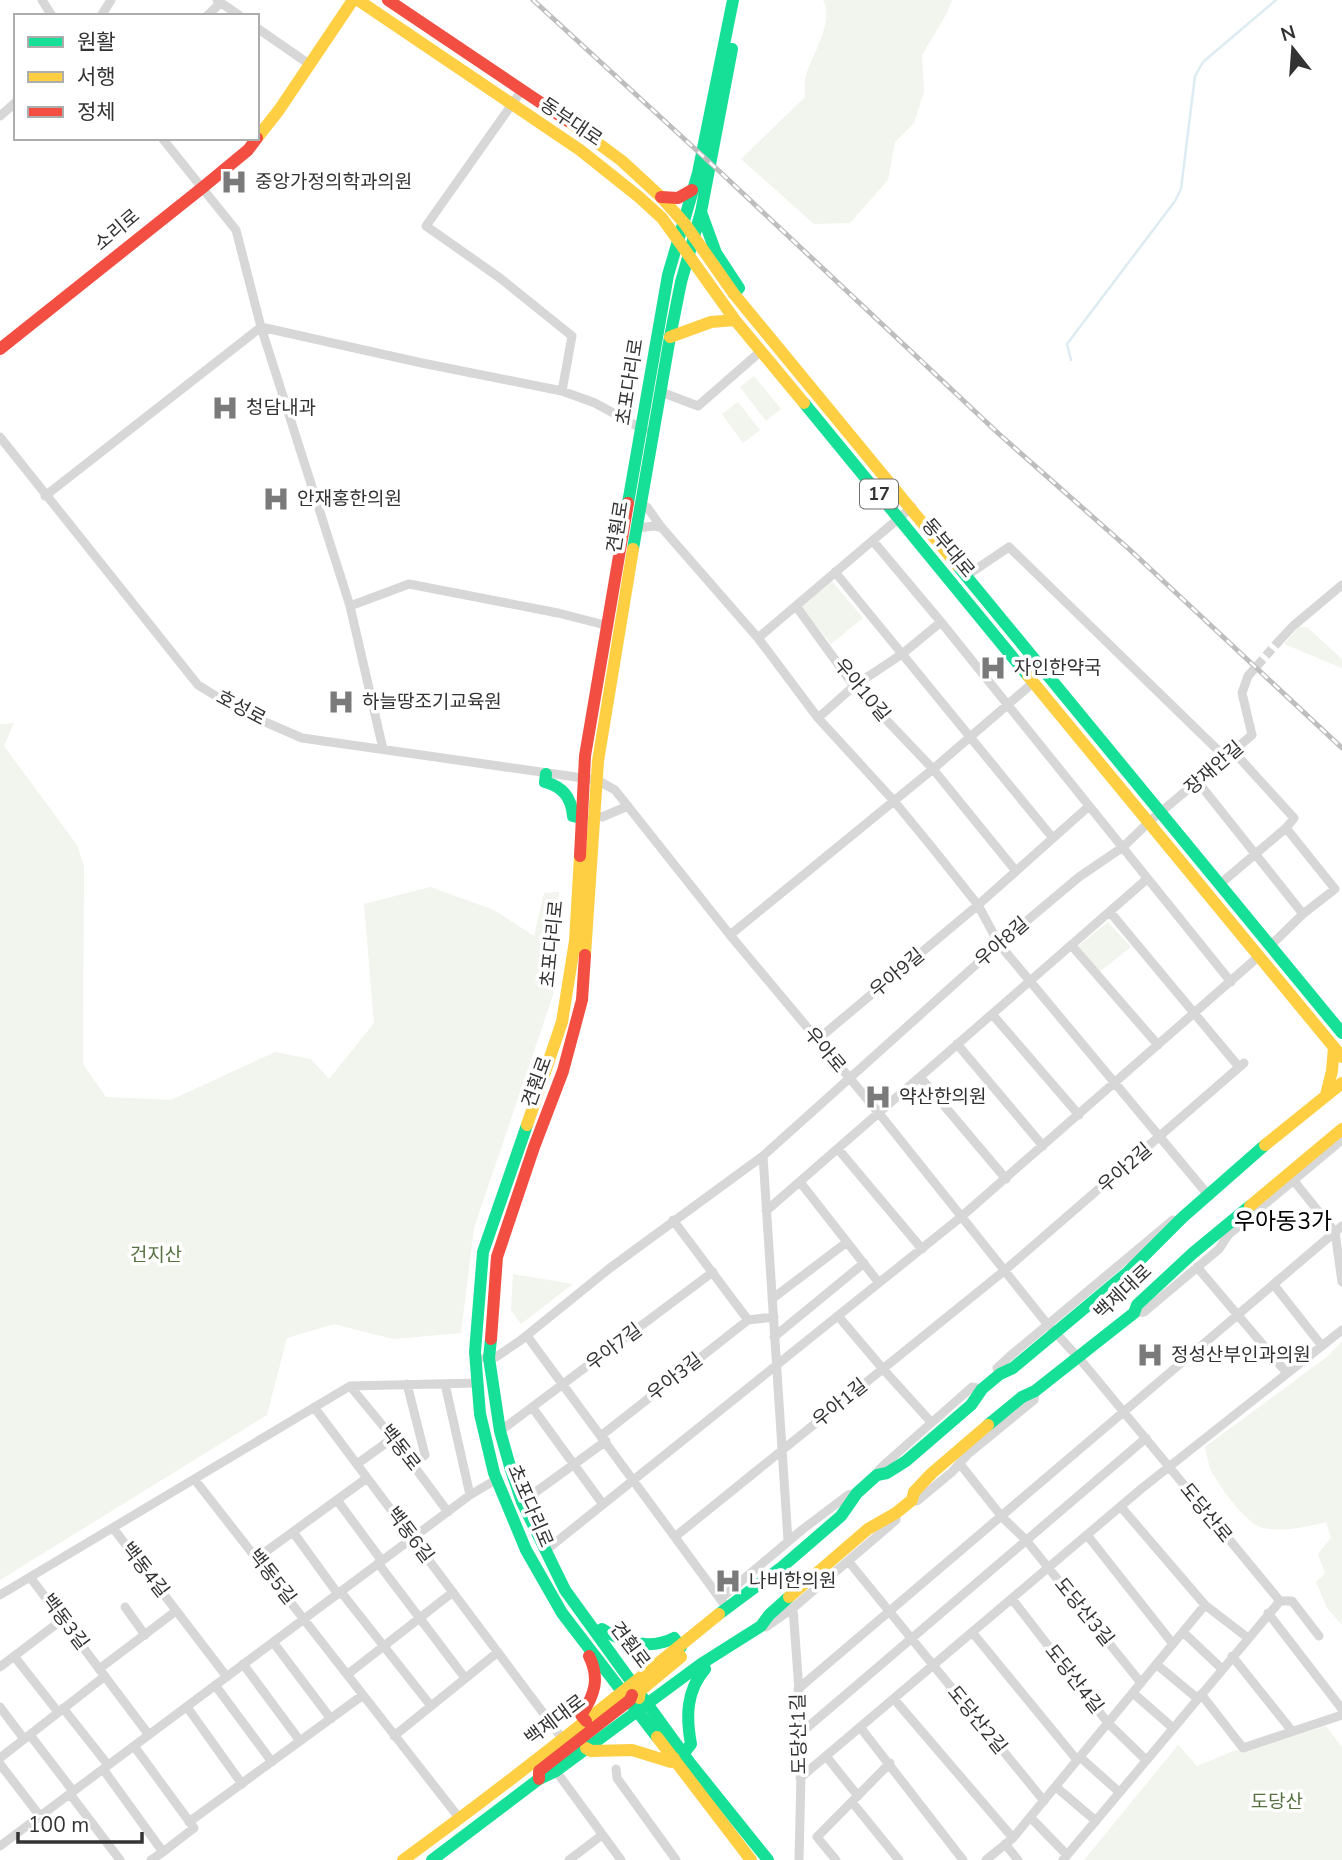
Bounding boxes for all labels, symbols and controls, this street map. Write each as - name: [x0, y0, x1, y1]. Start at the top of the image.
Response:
- legend: [14, 14, 259, 140]
- north arrow: [1258, 14, 1328, 84]
- text: N: [1278, 19, 1299, 48]
- text: 원활: [77, 28, 116, 56]
- text: 서행: [77, 63, 116, 91]
- street label: 동부대로: [535, 92, 607, 152]
- text: 정체: [77, 98, 116, 126]
- hospital icon: 중앙가정의학과의원: [219, 167, 249, 197]
- place label: 중앙가정의학과의원: [255, 169, 412, 195]
- street label: 소리로: [89, 203, 145, 257]
- street label: 초포다리로: [610, 337, 650, 427]
- hospital icon: 청담내과: [210, 393, 240, 423]
- place label: 청담내과: [246, 395, 316, 421]
- road number: 17: [860, 480, 898, 508]
- hospital icon: 안재홍한의원: [261, 484, 291, 514]
- place label: 안재홍한의원: [297, 486, 402, 512]
- street label: 견훤로: [601, 499, 635, 555]
- street label: 동부대로: [916, 513, 980, 583]
- street label: 우아10길: [828, 653, 896, 727]
- hospital icon: 자인한약국: [978, 653, 1008, 683]
- place label: 자인한약국: [1014, 655, 1101, 681]
- street label: 호성로: [212, 684, 270, 732]
- hospital icon: 하늘땅조기교육원: [326, 687, 356, 717]
- place label: 하늘땅조기교육원: [362, 689, 502, 715]
- street label: 장재안길: [1179, 735, 1249, 801]
- street label: 초포다리로: [535, 899, 569, 989]
- street label: 우아8길: [969, 911, 1035, 973]
- street label: 우아9길: [864, 943, 930, 1003]
- street label: 우아로: [798, 1022, 852, 1078]
- street label: 견훤로: [516, 1053, 558, 1111]
- hospital icon: 약산한의원: [863, 1082, 893, 1112]
- place label: 약산한의원: [899, 1084, 986, 1110]
- street label: 우아2길: [1092, 1137, 1158, 1199]
- district label: 우아동3가: [1234, 1206, 1332, 1237]
- park label: 건지산: [130, 1242, 182, 1268]
- street label: 백제대로: [1089, 1259, 1157, 1325]
- street label: 우아7길: [581, 1317, 647, 1377]
- hospital icon: 정성산부인과의원: [1135, 1340, 1165, 1370]
- place label: 정성산부인과의원: [1171, 1342, 1311, 1368]
- street label: 우아3길: [642, 1347, 708, 1407]
- street label: 우아1길: [807, 1373, 873, 1433]
- street label: 백동로: [374, 1419, 426, 1477]
- street label: 초포다리로: [501, 1461, 559, 1551]
- street label: 도당산로: [1174, 1478, 1238, 1548]
- street label: 백동6길: [380, 1502, 440, 1568]
- street label: 백동4길: [115, 1537, 175, 1603]
- street label: 백동5길: [242, 1544, 302, 1610]
- hospital icon: 나비한의원: [713, 1566, 743, 1596]
- place label: 나비한의원: [749, 1568, 836, 1594]
- street label: 도당산3길: [1048, 1572, 1120, 1652]
- street label: 백동3길: [35, 1589, 95, 1655]
- street label: 견훤로: [604, 1616, 656, 1674]
- street label: 도당산4길: [1039, 1639, 1109, 1719]
- street label: 도당산2길: [941, 1680, 1013, 1760]
- street label: 백제대로: [519, 1689, 591, 1751]
- street label: 도당산1길: [785, 1693, 813, 1775]
- park label: 도당산: [1251, 1789, 1303, 1815]
- scale bar: [18, 1800, 142, 1844]
- text: 100 m: [28, 1811, 89, 1839]

